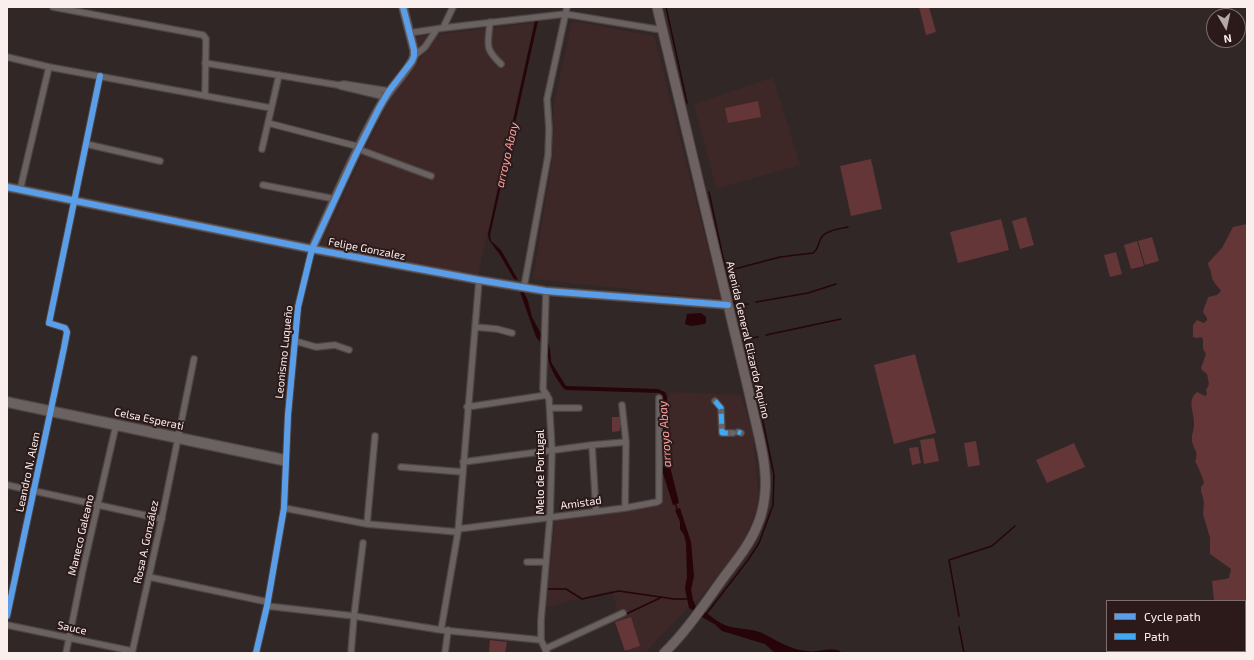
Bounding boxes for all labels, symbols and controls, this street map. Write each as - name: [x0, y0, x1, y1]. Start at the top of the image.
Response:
- north arrow: [1206, 8, 1246, 48]
- text: N: [1223, 32, 1233, 46]
- water label: arroyo Abay: [492, 121, 522, 189]
- street label: Felipe Gonzalez: [327, 235, 407, 263]
- street label: Avenida General Elizardo Aquino: [723, 260, 773, 420]
- street label: Leonismo Luqueño: [273, 305, 295, 399]
- water label: arroyo Abay: [655, 400, 675, 468]
- street label: Celsa Esperati: [113, 405, 185, 433]
- street label: Melo de Portugal: [533, 429, 547, 515]
- street label: Leandro N. Alem: [13, 431, 43, 513]
- street label: Maneco Galeano: [65, 493, 97, 577]
- street label: Amistad: [560, 494, 602, 512]
- street label: Rosa A. González: [131, 499, 161, 585]
- legend: [1106, 600, 1246, 652]
- text: Cycle path: [1144, 609, 1201, 623]
- street label: Sauce: [56, 618, 88, 638]
- text: Path: [1144, 629, 1169, 643]

